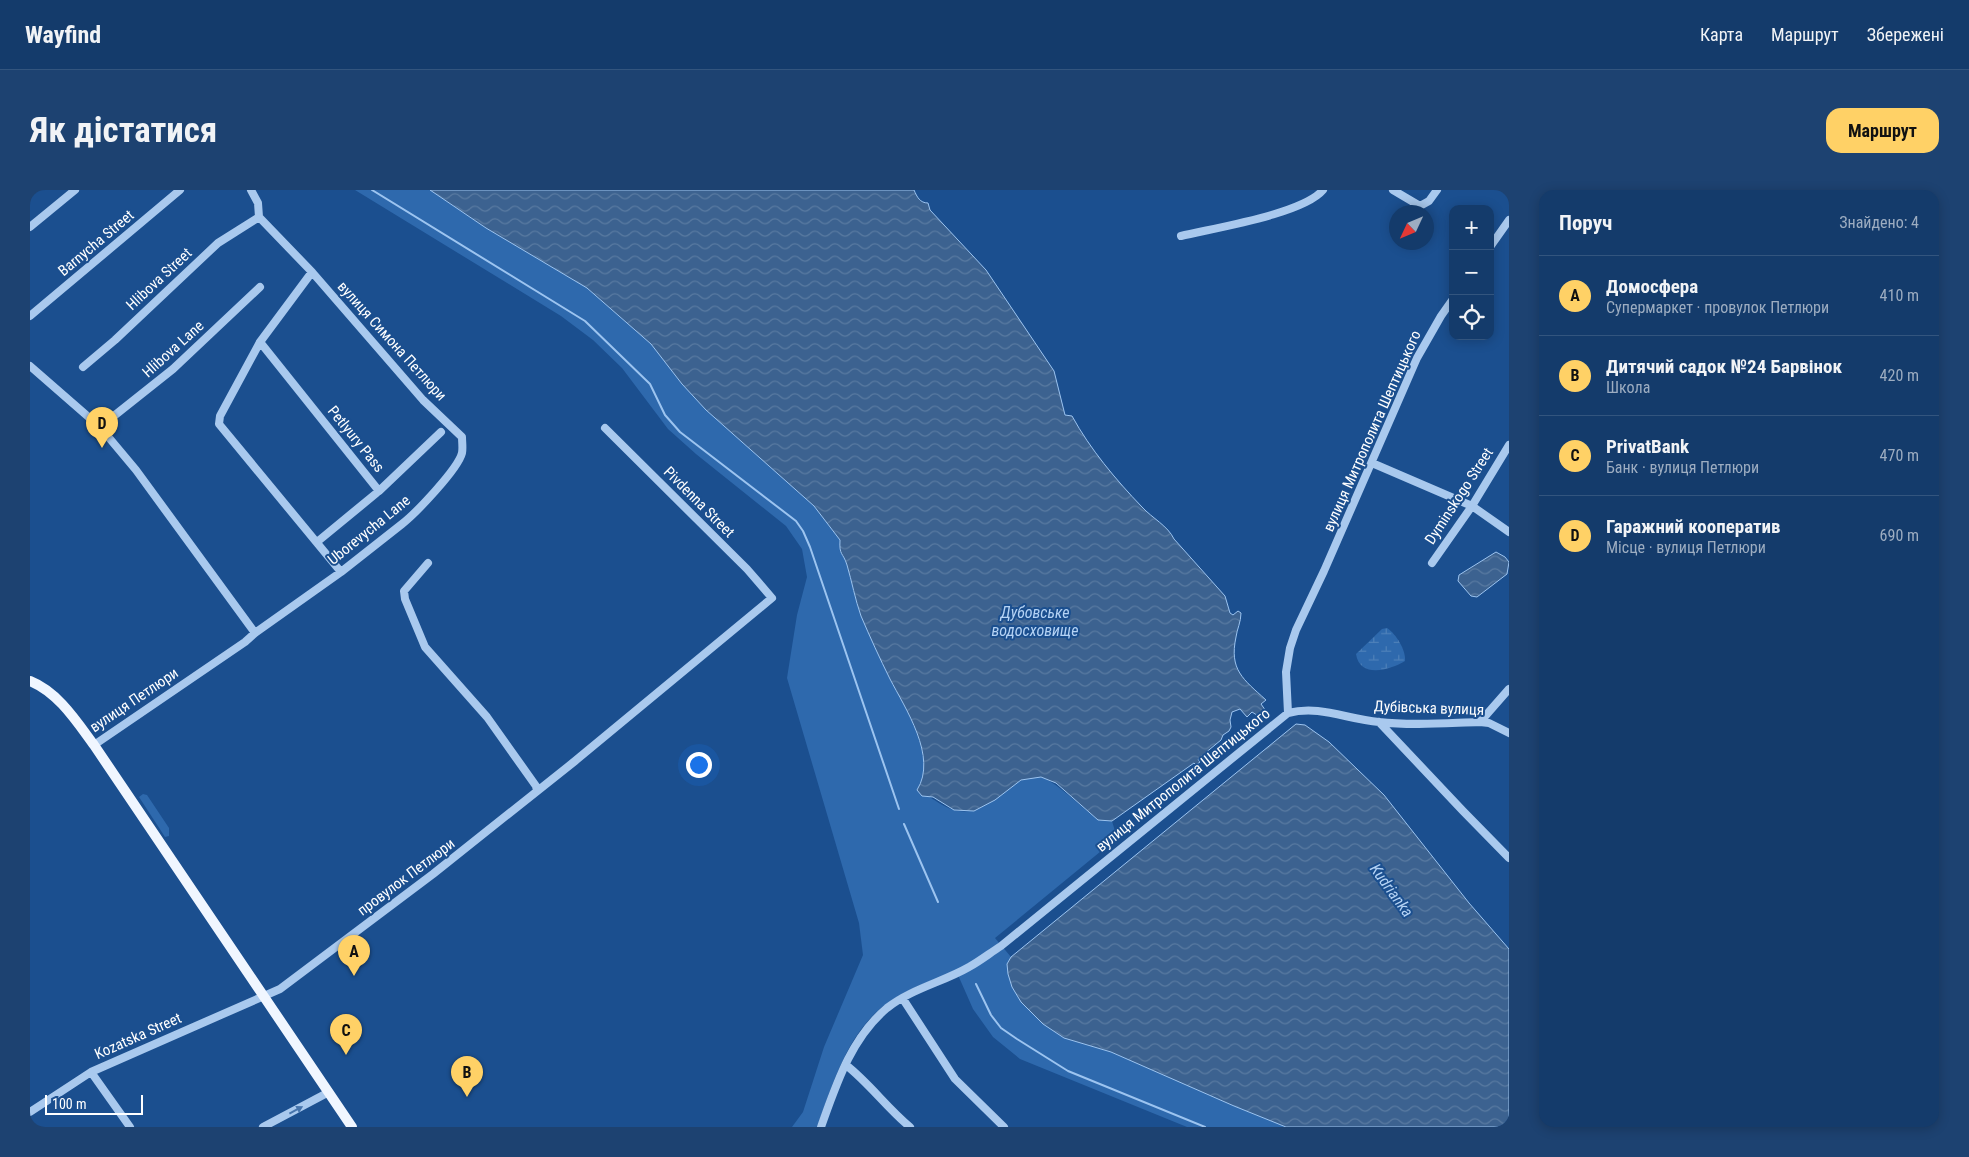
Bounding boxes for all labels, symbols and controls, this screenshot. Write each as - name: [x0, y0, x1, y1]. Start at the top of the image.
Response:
- text: Wayfind: [25, 21, 101, 49]
- text: Карта: [1700, 24, 1743, 45]
- text: Маршрут: [1771, 24, 1839, 45]
- text: Збережені: [1867, 24, 1944, 45]
- button: Маршрут: [1826, 108, 1939, 153]
- text: Як дістатися: [30, 110, 217, 151]
- north arrow: [1389, 205, 1434, 250]
- map controls: [1449, 205, 1494, 340]
- button: +: [1449, 205, 1494, 250]
- street label: Barnycha Street: [54, 206, 138, 280]
- text: Поруч: [1559, 211, 1612, 235]
- text: Знайдено: 4: [1839, 213, 1919, 232]
- street label: Hlibova Street: [122, 244, 196, 314]
- button: −: [1449, 250, 1494, 295]
- text: Домосфера: [1606, 275, 1698, 298]
- street label: вулиця Симона Петлюри: [334, 278, 450, 404]
- text: A: [1570, 286, 1580, 305]
- text: 410 m: [1880, 286, 1919, 305]
- button: locate: [1449, 295, 1494, 340]
- text: Супермаркет · провулок Петлюри: [1606, 298, 1829, 317]
- street label: Hlibova Lane: [139, 317, 207, 381]
- street label: вулиця Митрополита Шептицького: [1319, 328, 1425, 534]
- text: Дитячий садок №24 Барвінок: [1606, 355, 1842, 378]
- text: B: [1571, 366, 1579, 385]
- text: 420 m: [1880, 366, 1919, 385]
- text: Школа: [1606, 378, 1650, 397]
- street label: Petlyury Pass: [324, 402, 388, 476]
- pin: D: [86, 407, 118, 448]
- text: PrivatBank: [1606, 435, 1689, 458]
- street label: Dyminskogo Street: [1421, 444, 1497, 548]
- text: C: [1570, 446, 1580, 465]
- text: 470 m: [1880, 446, 1919, 465]
- text: Банк · вулиця Петлюри: [1606, 458, 1759, 477]
- street label: Pivdenna Street: [660, 463, 738, 541]
- street label: Uborevycha Lane: [324, 491, 414, 569]
- text: Гаражний кооператив: [1606, 515, 1781, 538]
- text: D: [1570, 526, 1580, 545]
- text: 690 m: [1880, 526, 1919, 545]
- text: Місце · вулиця Петлюри: [1606, 538, 1766, 557]
- water label: Дубовське водосховище: [991, 603, 1079, 640]
- street label: вулиця Петлюри: [86, 664, 182, 736]
- street label: Дубівська вулиця: [1374, 697, 1484, 719]
- street label: вулиця Митрополита Шептицького: [1092, 704, 1274, 856]
- your location: [686, 752, 712, 778]
- street label: провулок Петлюри: [354, 835, 458, 919]
- water label: Kudrianka: [1366, 860, 1417, 921]
- pin: A: [338, 935, 370, 976]
- street label: Kozatska Street: [92, 1009, 184, 1063]
- pin: C: [330, 1014, 362, 1055]
- pin: B: [451, 1056, 483, 1097]
- scale bar: [45, 1092, 142, 1115]
- text: 100 m: [52, 1096, 87, 1112]
- one-way arrow: [289, 1105, 302, 1114]

